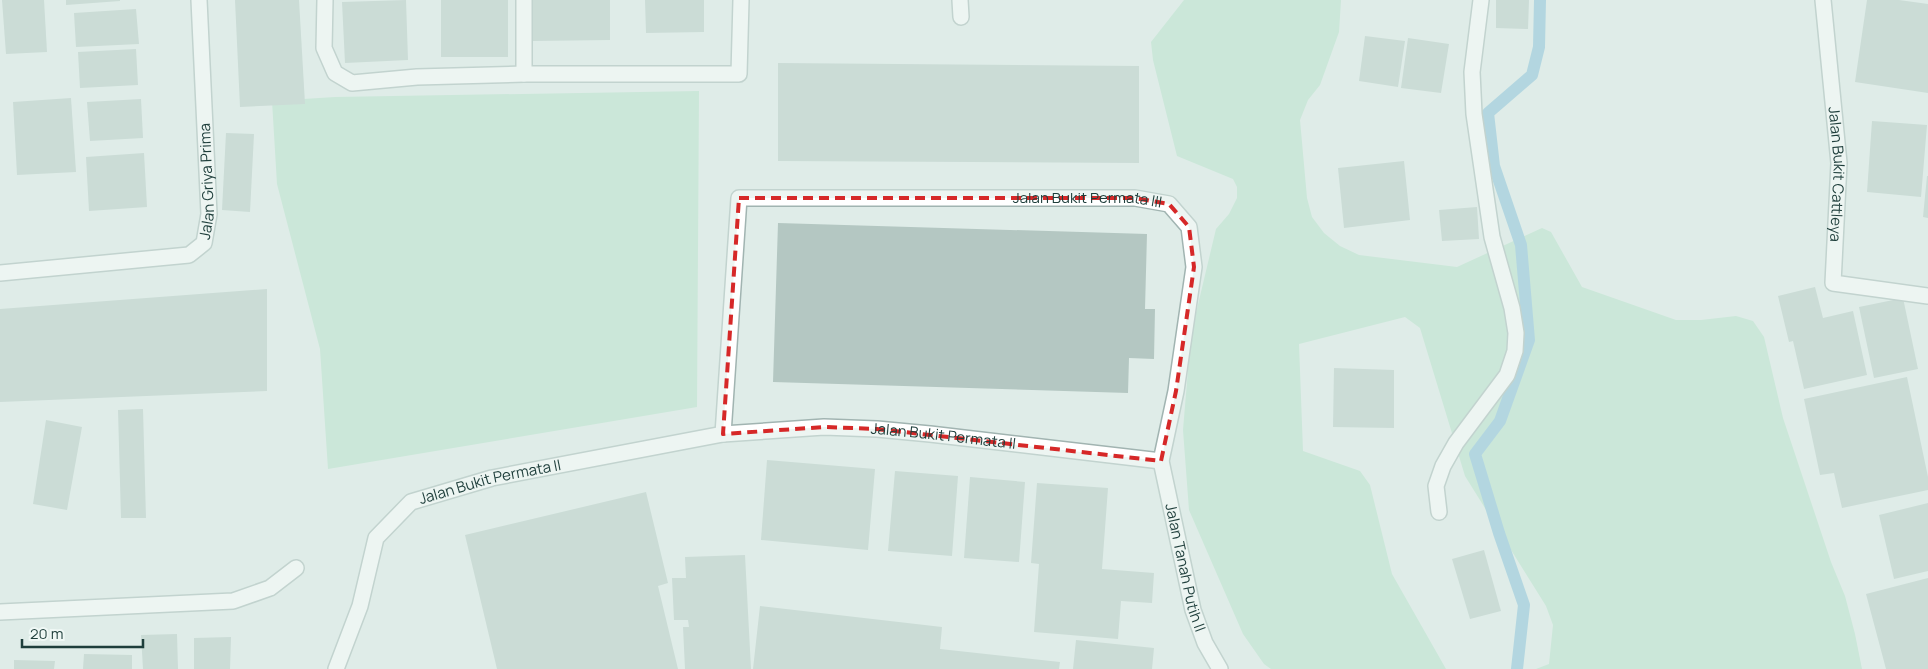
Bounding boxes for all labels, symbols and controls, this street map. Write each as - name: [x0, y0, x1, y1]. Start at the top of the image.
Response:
- street label: Jalan Bukit Cattleya: [1824, 106, 1850, 242]
- street label: Jalan Griya Prima: [194, 123, 219, 241]
- street label: Jalan Bukit Permata III: [1013, 187, 1164, 213]
- street label: Jalan Bukit Permata II: [870, 418, 1017, 454]
- street label: Jalan Bukit Permata II: [416, 454, 563, 509]
- street label: Jalan Tanah Putih II: [1160, 501, 1211, 634]
- scale bar: [22, 616, 144, 648]
- text: 20 m: [30, 623, 63, 644]

